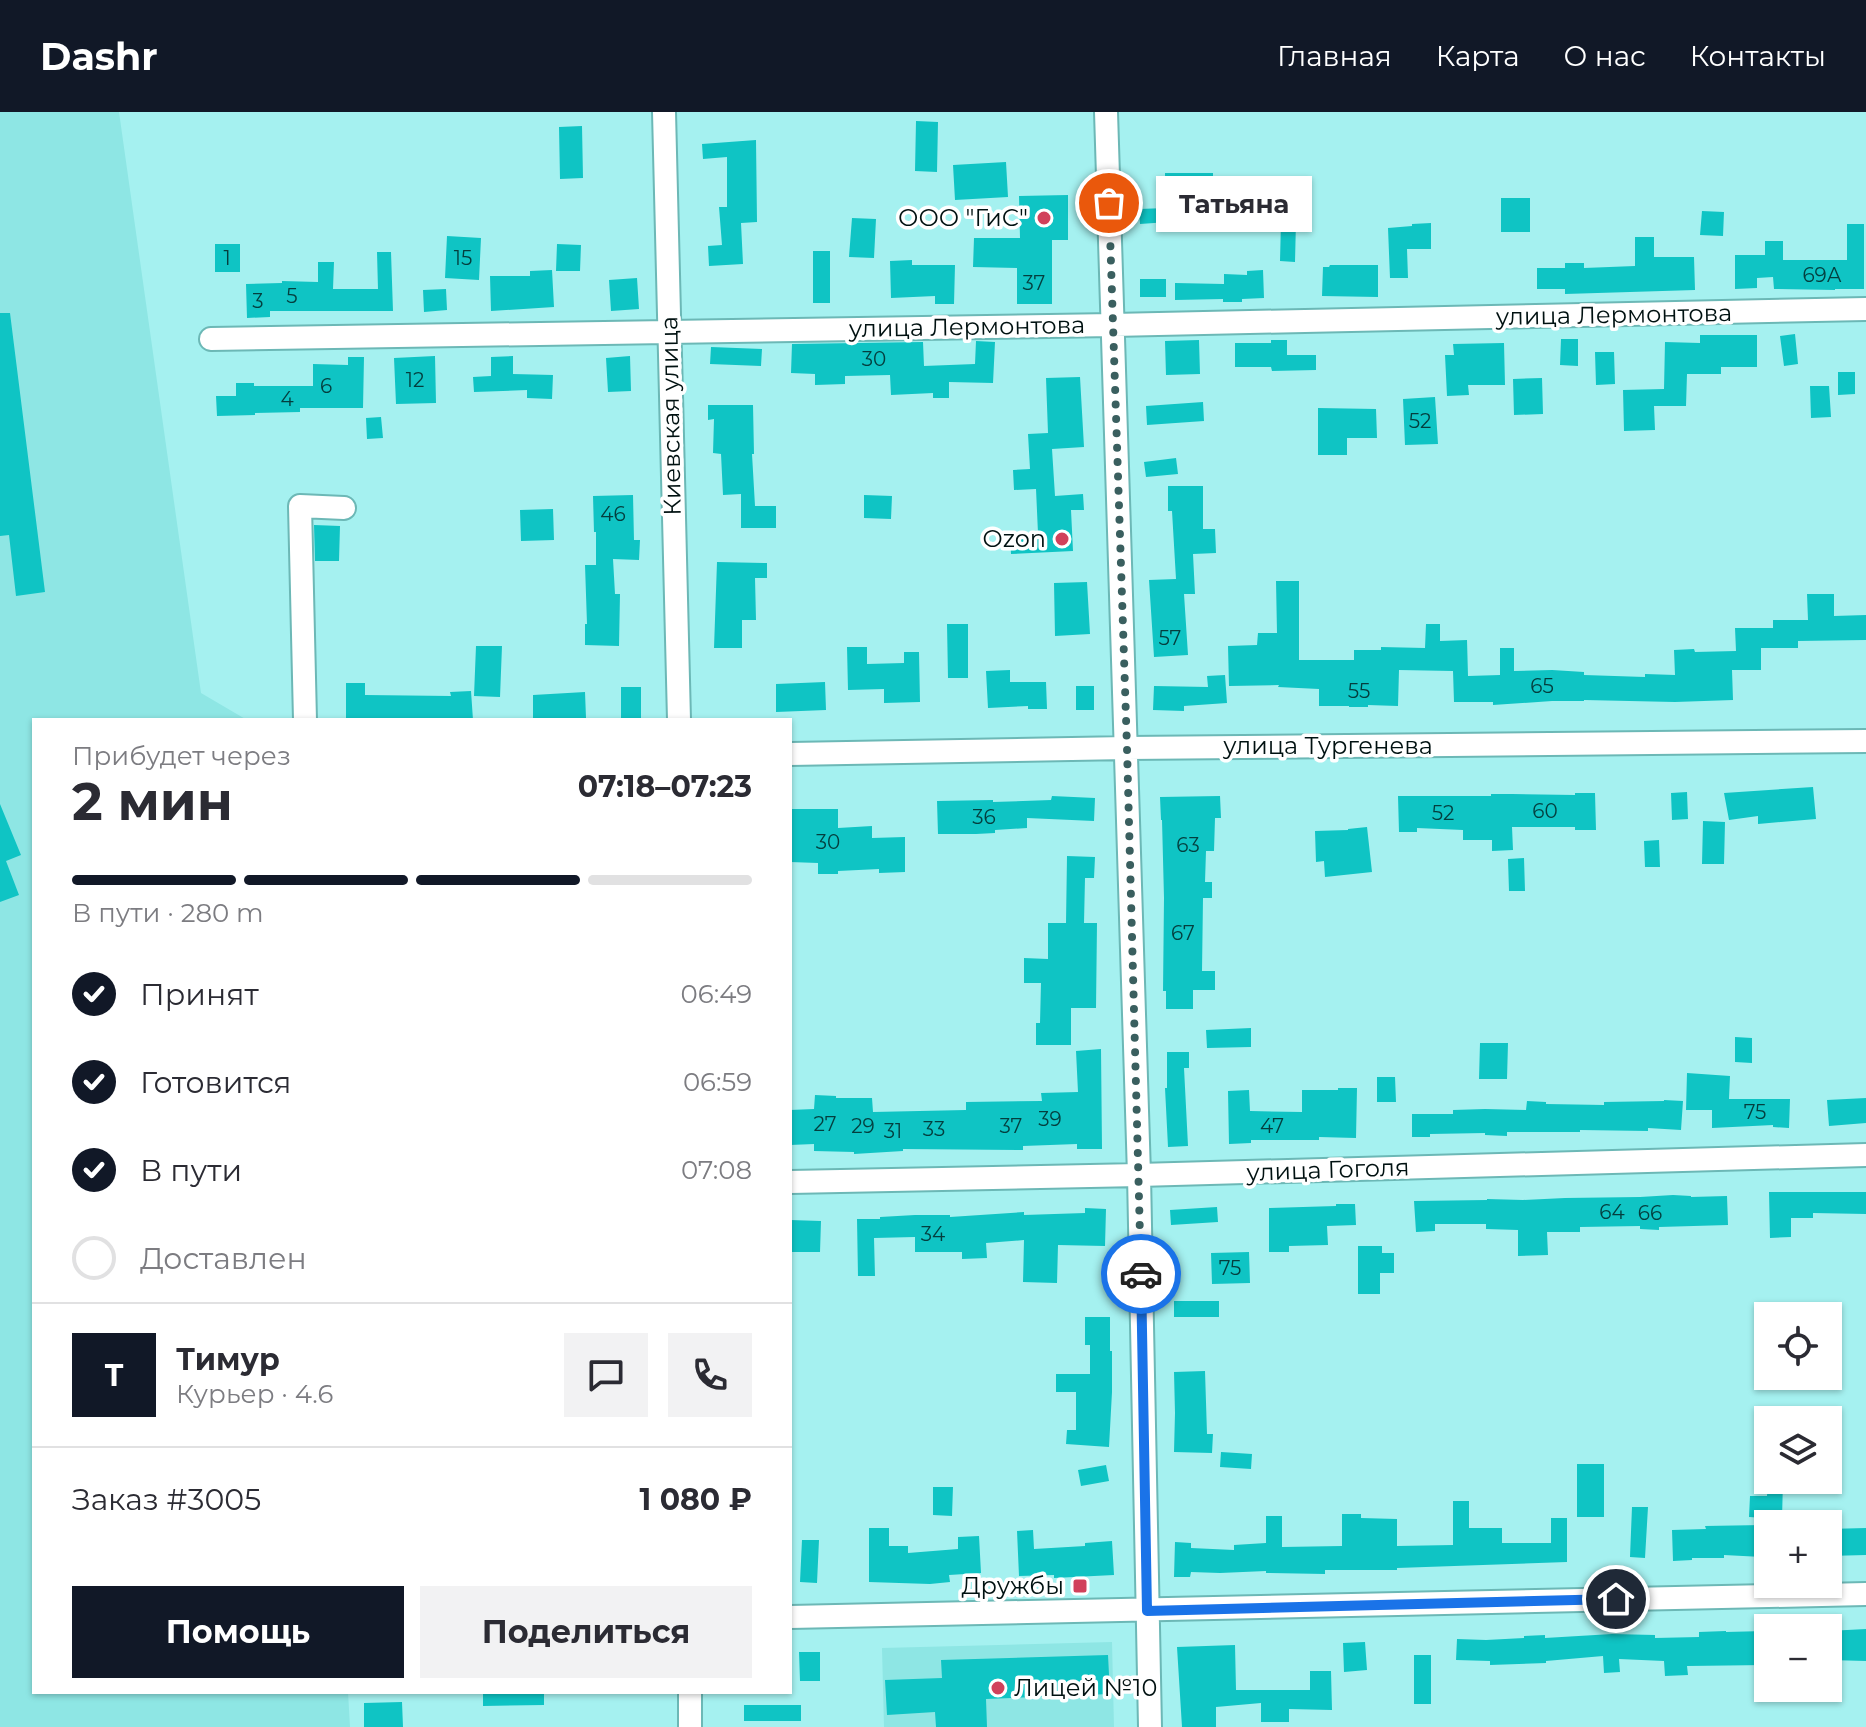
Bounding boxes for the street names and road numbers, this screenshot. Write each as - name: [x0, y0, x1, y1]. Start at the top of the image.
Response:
- street label: улица Лермонтова: [1495, 298, 1732, 331]
- street label: улица Лермонтова: [848, 310, 1085, 343]
- street label: Киевская улица: [654, 316, 687, 516]
- street label: улица Тургенева: [1222, 731, 1433, 760]
- street label: улица Гоголя: [1245, 1152, 1410, 1187]

